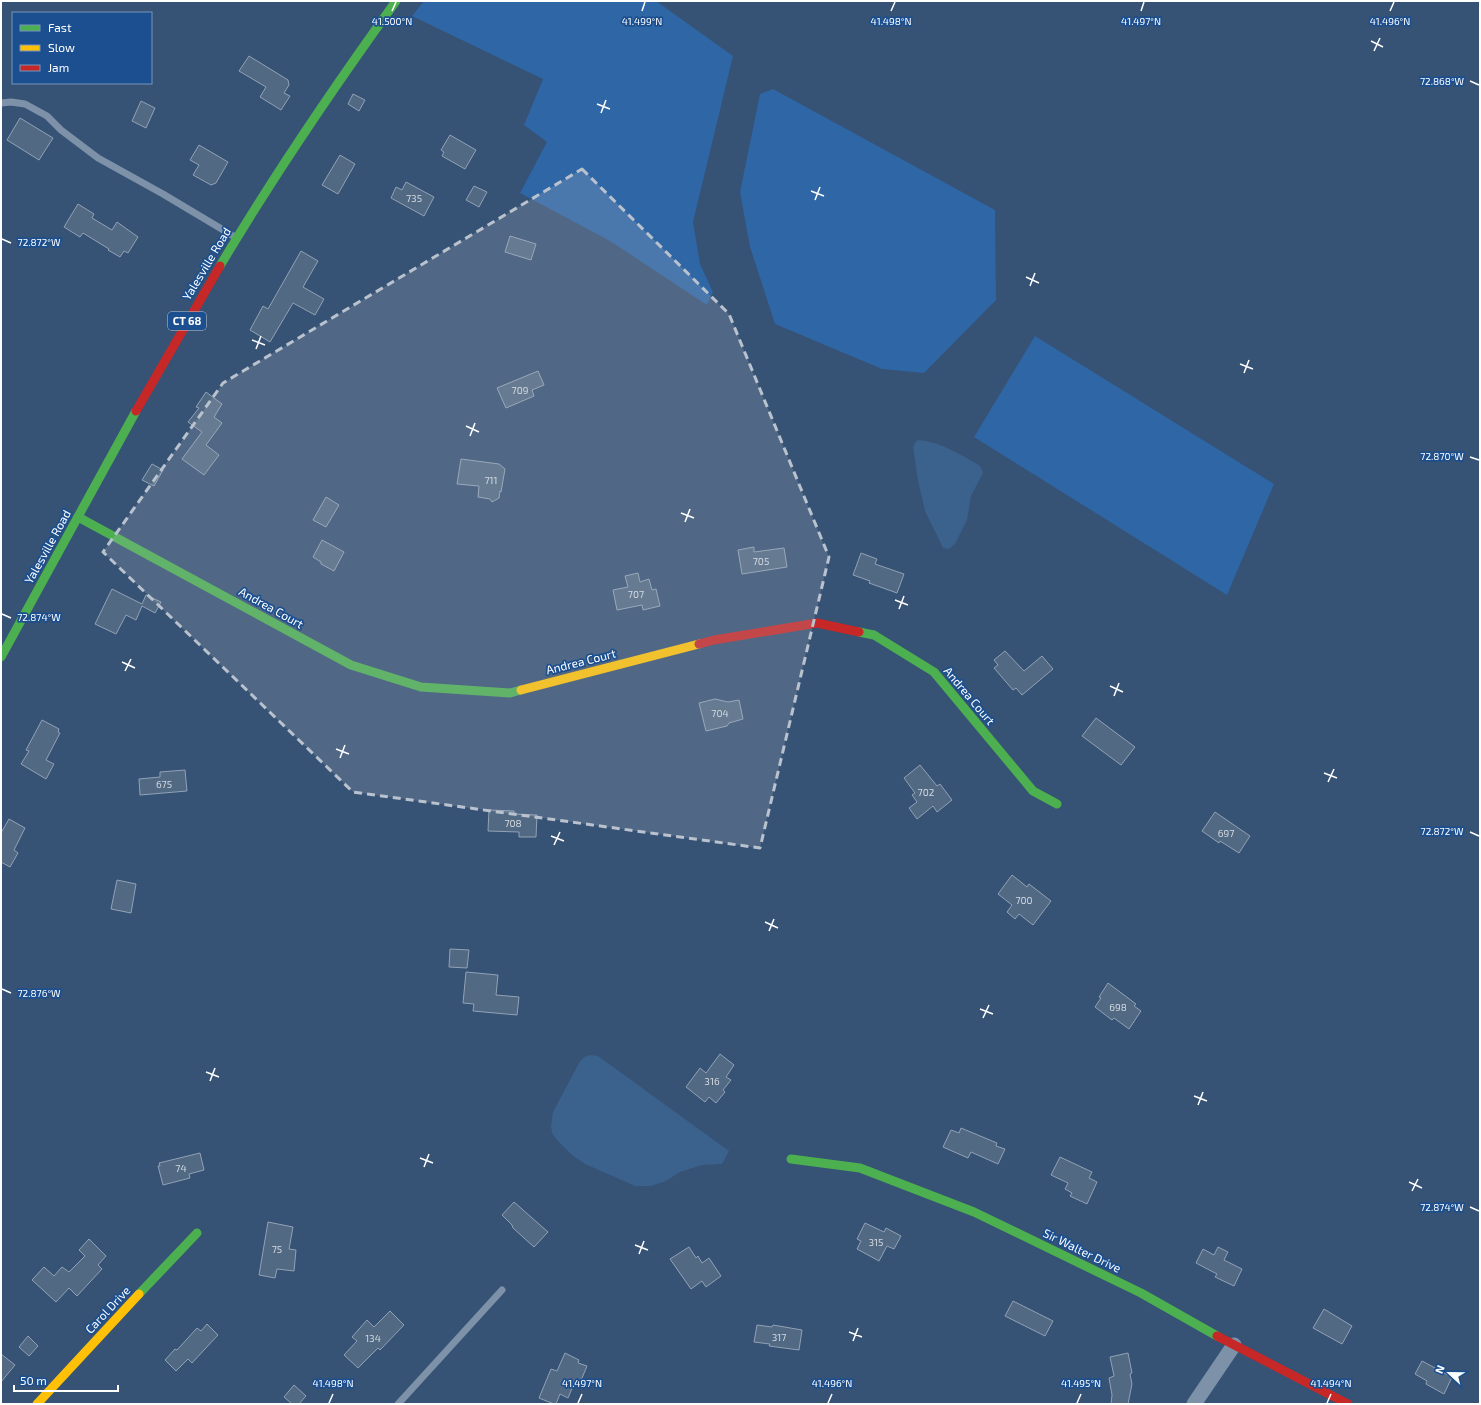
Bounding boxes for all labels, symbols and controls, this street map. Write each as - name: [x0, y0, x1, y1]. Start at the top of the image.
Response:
- legend: [12, 12, 152, 84]
- text: 41.500°N: [372, 15, 412, 27]
- text: 41.499°N: [622, 15, 662, 27]
- text: 41.498°N: [871, 15, 911, 27]
- text: 41.497°N: [1121, 15, 1161, 27]
- text: 41.496°N: [1370, 15, 1410, 27]
- text: Fast: [48, 20, 72, 34]
- text: Slow: [48, 40, 75, 54]
- text: Jam: [48, 60, 69, 74]
- text: 72.868°W: [1420, 75, 1465, 87]
- house number: 735: [406, 192, 422, 204]
- street label: Yalesville Road: [179, 225, 233, 302]
- text: 72.872°W: [18, 236, 61, 248]
- road number: CT 68: [168, 312, 206, 330]
- house number: 709: [512, 384, 529, 396]
- text: 72.870°W: [1420, 450, 1464, 462]
- house number: 711: [484, 474, 498, 486]
- street label: Yalesville Road: [21, 507, 73, 586]
- house number: 705: [753, 555, 769, 567]
- street label: Andrea Court: [237, 584, 307, 631]
- house number: 707: [628, 588, 644, 600]
- text: 72.874°W: [17, 611, 61, 623]
- street label: Andrea Court: [544, 645, 618, 676]
- street label: Andrea Court: [941, 663, 998, 728]
- house number: 704: [711, 707, 729, 719]
- house number: 675: [156, 778, 172, 790]
- house number: 702: [918, 786, 935, 798]
- house number: 708: [504, 817, 522, 829]
- text: 72.872°W: [1421, 825, 1464, 837]
- house number: 697: [1218, 827, 1234, 839]
- house number: 700: [1015, 894, 1033, 906]
- text: 72.876°W: [17, 987, 61, 999]
- house number: 698: [1109, 1001, 1127, 1013]
- house number: 316: [704, 1075, 720, 1087]
- house number: 74: [175, 1162, 187, 1174]
- text: 72.874°W: [1420, 1201, 1464, 1213]
- street label: Sir Walter Drive: [1041, 1225, 1124, 1275]
- house number: 315: [869, 1236, 883, 1248]
- house number: 75: [272, 1243, 282, 1255]
- street label: Carol Drive: [82, 1283, 133, 1336]
- house number: 317: [772, 1331, 786, 1343]
- house number: 134: [365, 1332, 381, 1344]
- north arrow: [1429, 1353, 1469, 1393]
- text: N: [1432, 1363, 1447, 1375]
- scale bar: [14, 1367, 118, 1393]
- text: 50 m: [20, 1373, 47, 1387]
- text: 41.498°N: [313, 1377, 353, 1389]
- text: 41.497°N: [562, 1377, 602, 1389]
- text: 41.496°N: [812, 1377, 852, 1389]
- text: 41.495°N: [1061, 1377, 1101, 1389]
- text: 41.494°N: [1310, 1377, 1352, 1389]

